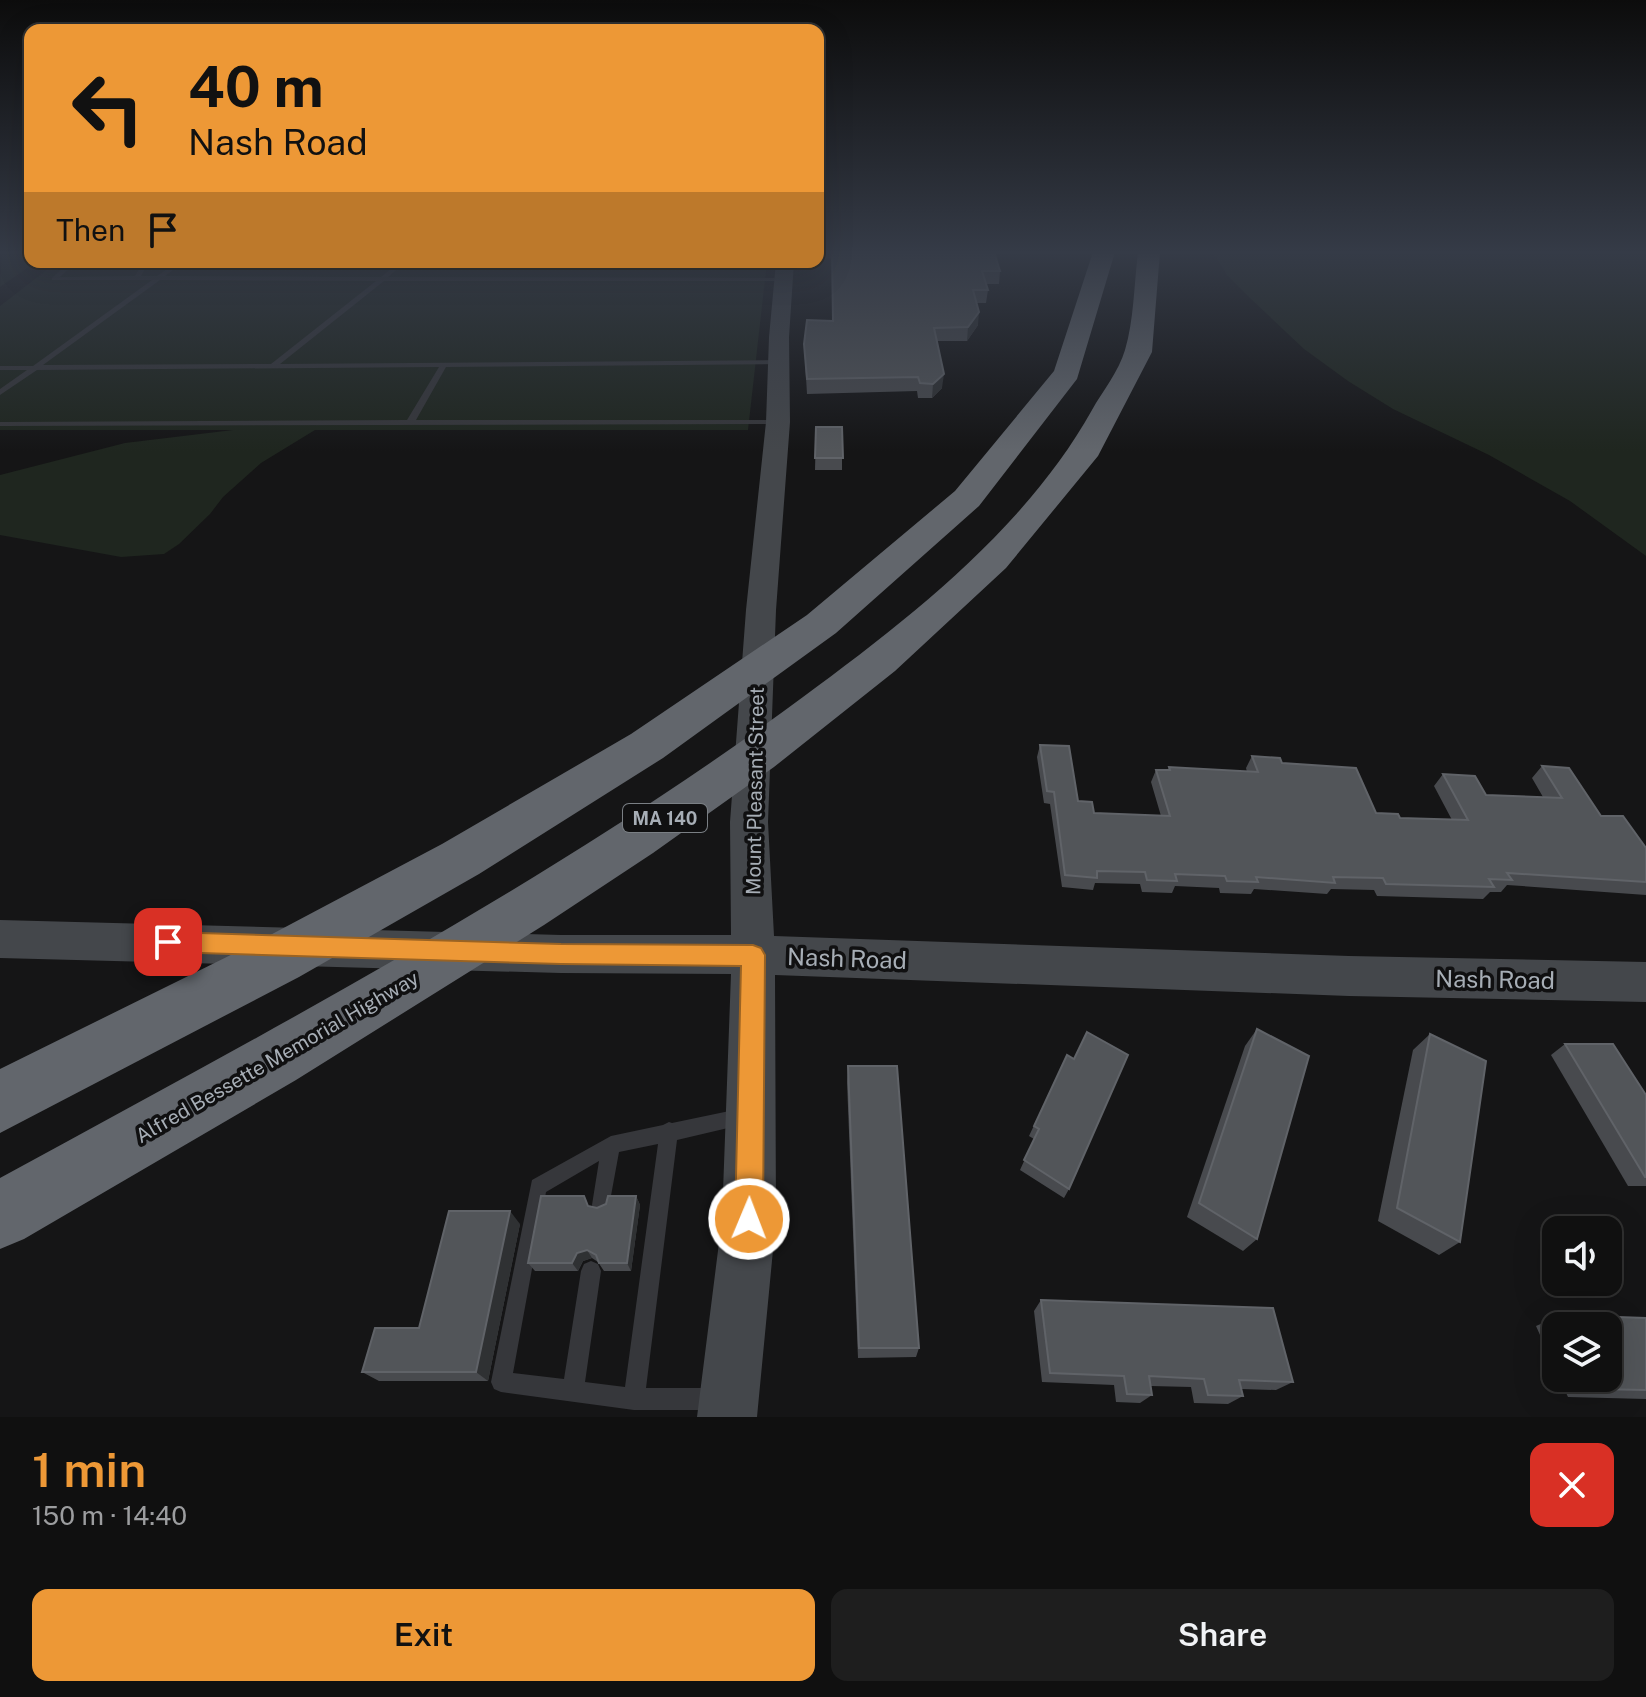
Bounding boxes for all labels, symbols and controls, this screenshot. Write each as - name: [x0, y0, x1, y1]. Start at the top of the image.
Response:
- text: 40 m: [188, 54, 324, 120]
- icon: left: [56, 56, 160, 160]
- text: Nash Road: [188, 121, 368, 163]
- icon: arrive: [141, 208, 185, 252]
- text: Then: [56, 212, 125, 248]
- street label: Mount Pleasant Street: [741, 687, 769, 895]
- road number: MA 140: [623, 804, 707, 832]
- pin: [134, 908, 202, 976]
- icon: arrive: [146, 920, 190, 964]
- street label: Nash Road: [787, 942, 907, 974]
- street label: Nash Road: [1435, 964, 1555, 994]
- street label: Alfred Bessette Memorial Highway: [131, 966, 423, 1148]
- position arrow: [707, 1177, 791, 1261]
- map controls: [1542, 1216, 1622, 1392]
- button: sound: [1542, 1216, 1622, 1296]
- button: layers: [1542, 1312, 1622, 1392]
- text: 1 min: [32, 1441, 146, 1498]
- button: close: [1530, 1443, 1614, 1527]
- text: 150 m · 14:40: [32, 1500, 187, 1531]
- button: Exit: [32, 1589, 815, 1681]
- button: Share: [831, 1589, 1614, 1681]

